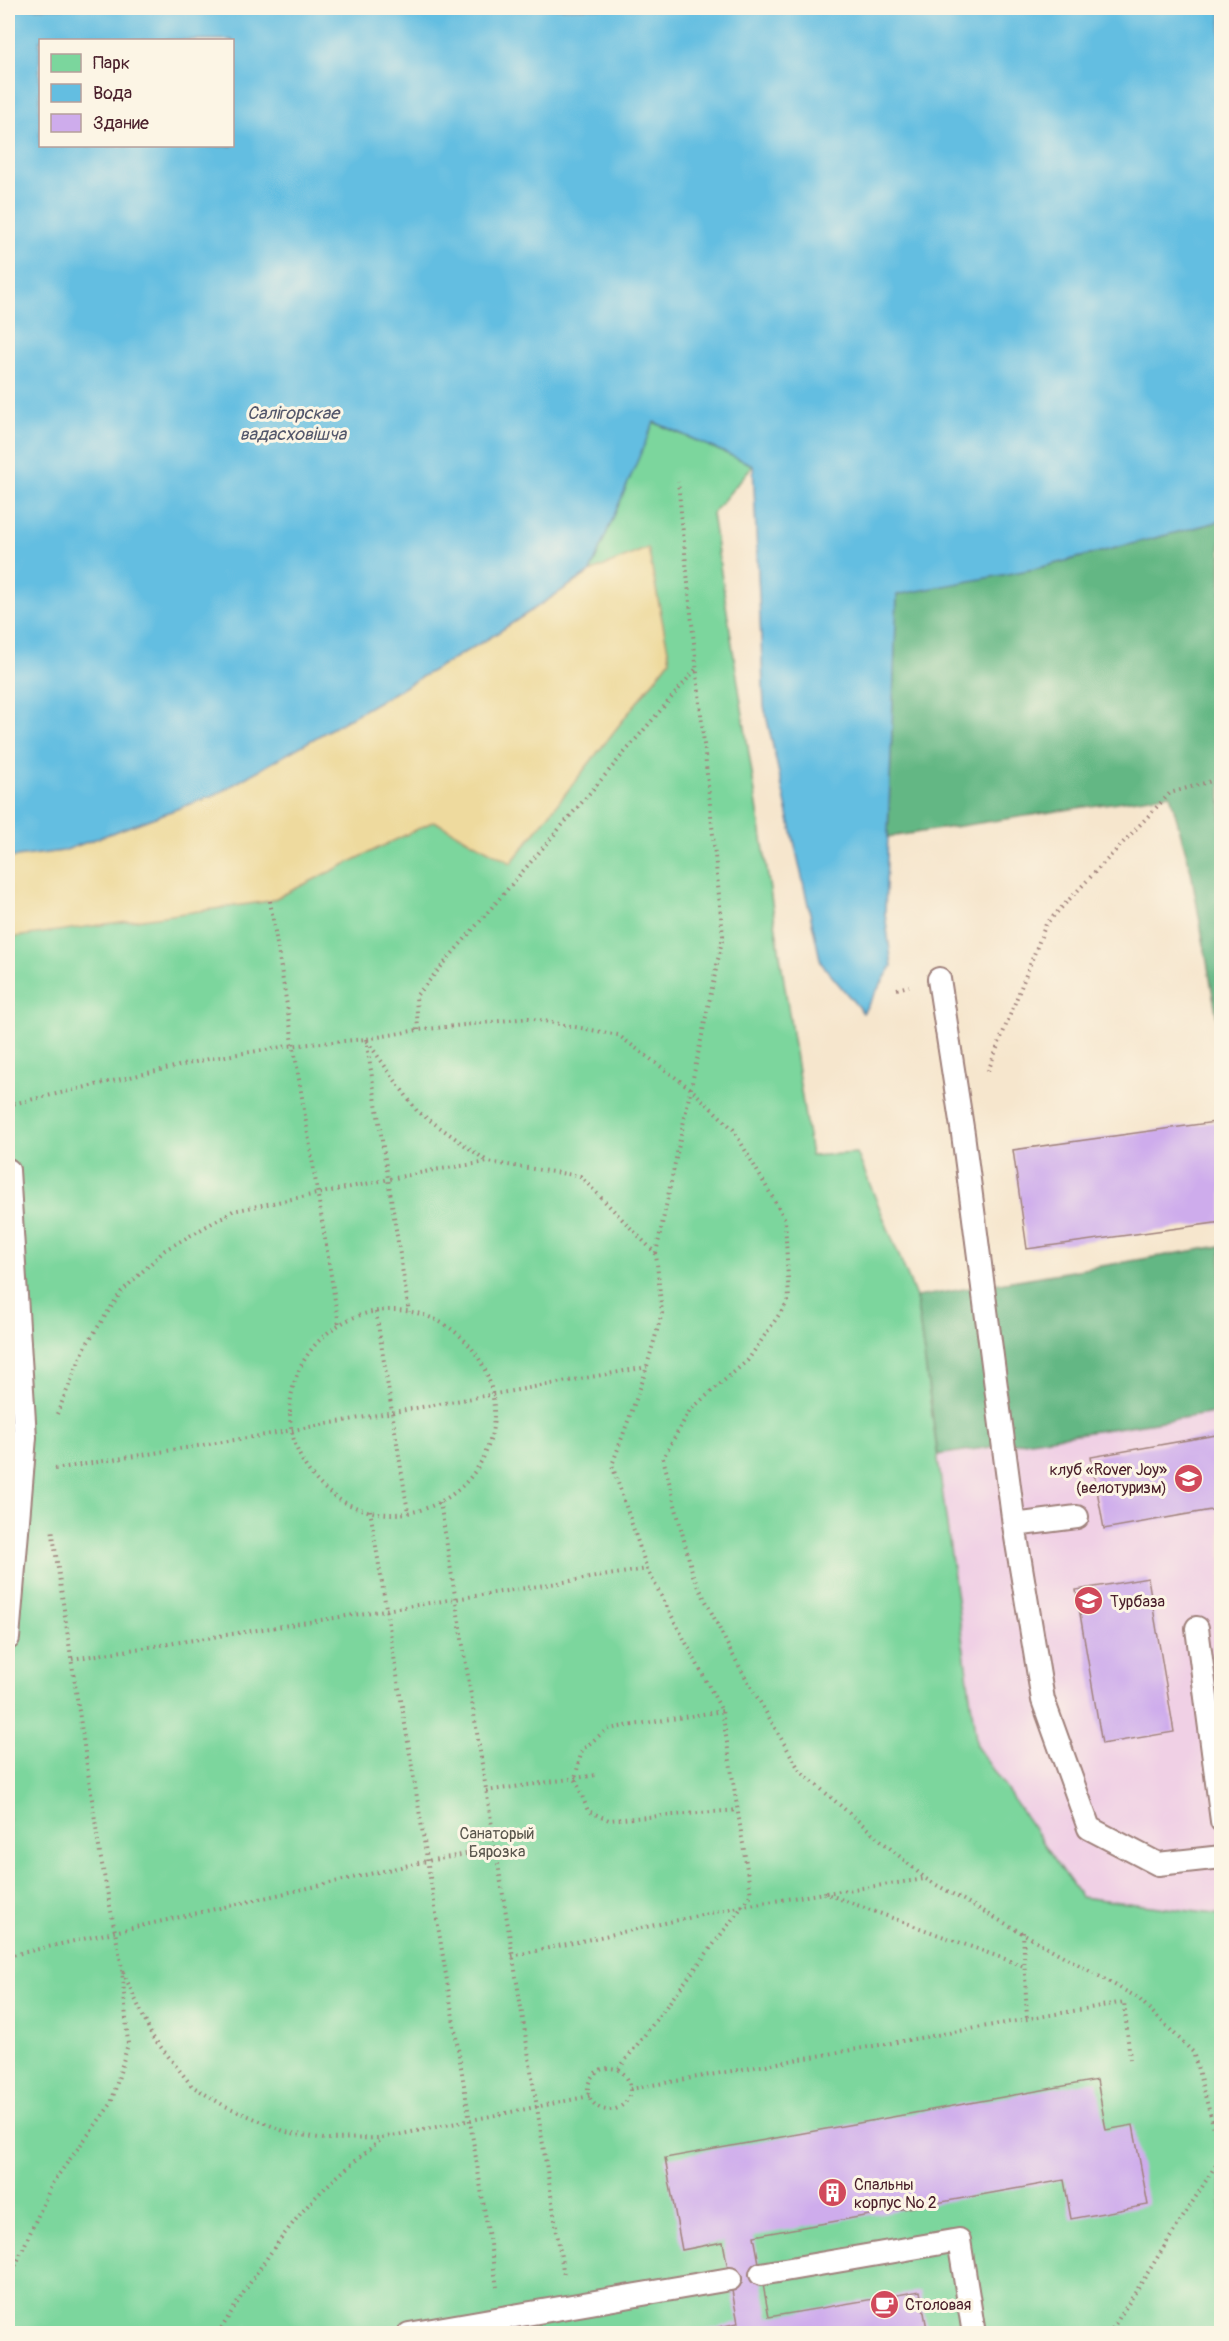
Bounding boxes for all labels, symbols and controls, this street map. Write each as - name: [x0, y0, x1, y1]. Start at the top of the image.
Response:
- legend: [39, 39, 234, 147]
- text: Парк: [93, 52, 130, 75]
- text: Вода: [93, 82, 132, 105]
- text: Здание: [93, 112, 149, 135]
- water label: Салігорскае вадасховішча: [240, 402, 348, 446]
- place label: клуб «Rover Joy» (велотуризм): [1050, 1460, 1167, 1498]
- school or university icon: клуб «Rover Joy» (велотуризм): [1172, 1462, 1204, 1494]
- school or university icon: Турбаза: [1073, 1585, 1105, 1617]
- place label: Турбаза: [1110, 1592, 1165, 1612]
- park label: Санаторый Бярозка: [460, 1824, 534, 1862]
- place label: Спальны корпус № 2: [854, 2175, 937, 2213]
- building icon: Спальны корпус № 2: [817, 2177, 849, 2209]
- cafe icon: Столовая: [868, 2288, 900, 2320]
- place label: Столовая: [905, 2295, 971, 2315]

